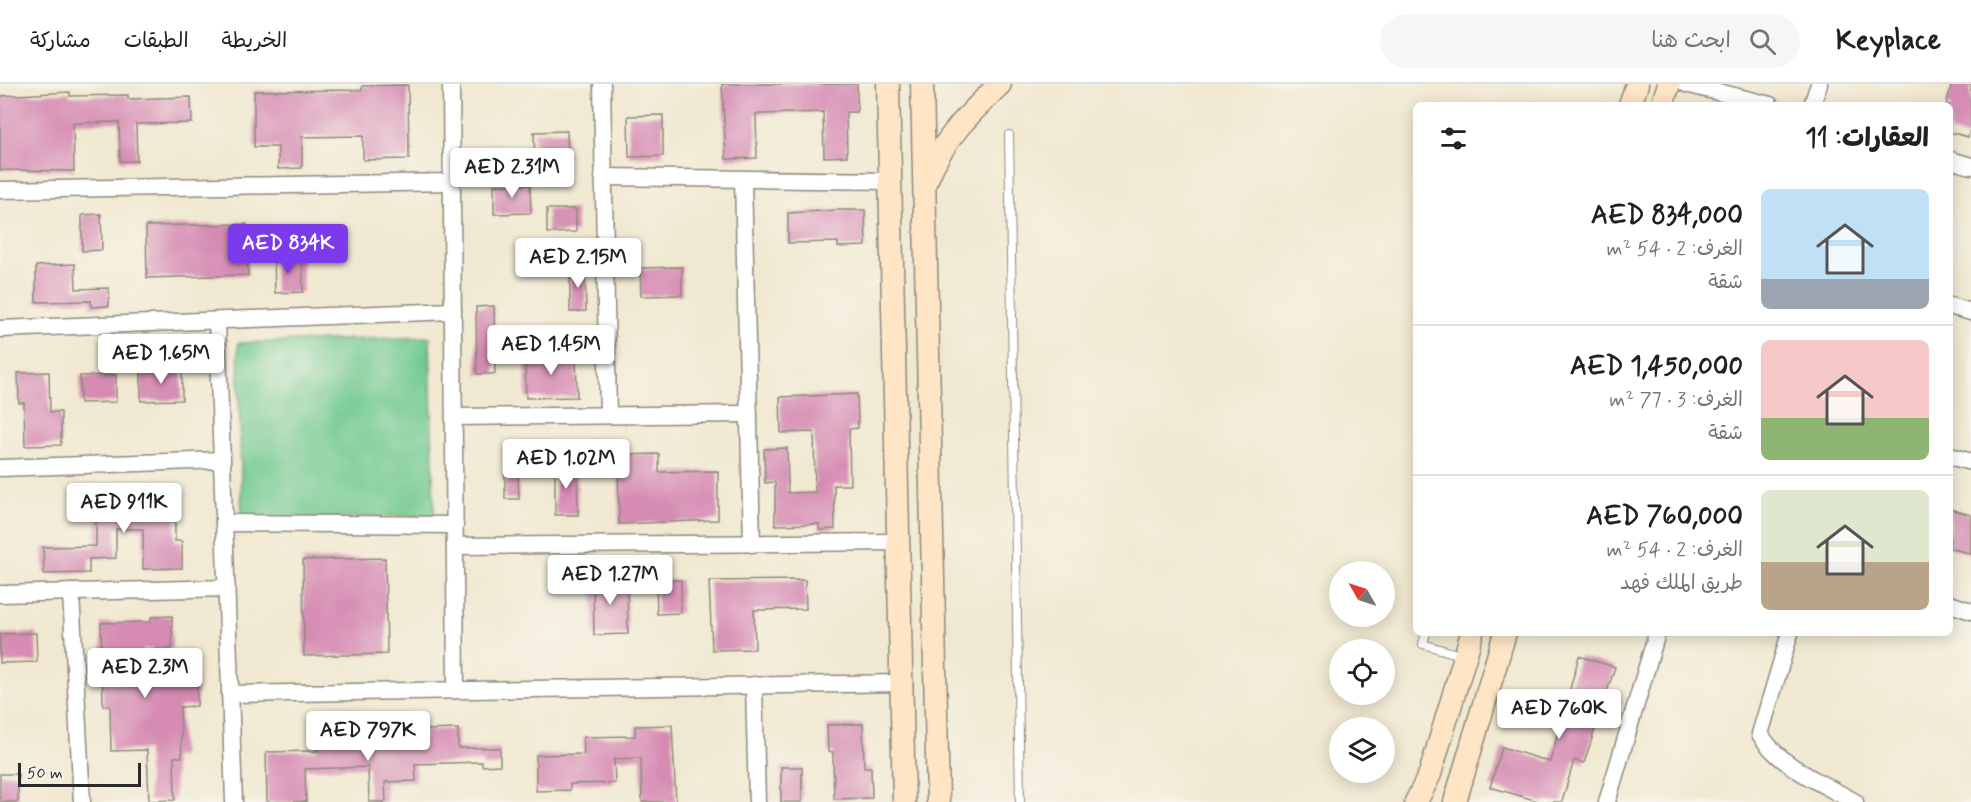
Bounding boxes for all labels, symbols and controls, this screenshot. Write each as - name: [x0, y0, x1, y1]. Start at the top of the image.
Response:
- search box: [1380, 14, 1800, 68]
- text: Keyplace: [1836, 23, 1941, 60]
- icon: search: [1746, 25, 1779, 58]
- text: مشاركة: [30, 27, 91, 55]
- text: الطبقات: [124, 27, 189, 55]
- text: الخريطة: [222, 27, 287, 55]
- text: ابحث هنا: [1651, 27, 1731, 55]
- icon: filters: [1437, 122, 1470, 155]
- text: العقارات: 11: [1805, 122, 1929, 156]
- pin: AED 2.31M: [443, 148, 581, 199]
- text: AED 2.31M: [464, 154, 560, 181]
- text: AED 834,000: [1591, 199, 1743, 233]
- icon: home: [1809, 213, 1881, 285]
- pin: AED 834K: [226, 224, 350, 275]
- text: AED 834K: [242, 230, 334, 257]
- text: الغرف: 2 · 54 m²: [1607, 236, 1743, 263]
- pin: AED 2.15M: [509, 238, 647, 289]
- text: AED 2.15M: [529, 244, 627, 271]
- text: شقة: [1708, 269, 1743, 296]
- pin: AED 1.45M: [482, 325, 620, 376]
- text: AED 1.45M: [501, 331, 601, 358]
- pin: AED 1.65M: [92, 334, 230, 385]
- text: AED 1.65M: [112, 340, 210, 367]
- text: AED 1,450,000: [1570, 350, 1743, 384]
- icon: home: [1809, 364, 1881, 436]
- text: الغرف: 3 · 77 m²: [1609, 387, 1743, 414]
- text: شقة: [1708, 420, 1743, 447]
- pin: AED 1.02M: [497, 439, 635, 490]
- text: AED 1.02M: [517, 445, 615, 472]
- pin: AED 911K: [62, 483, 186, 534]
- text: AED 911K: [81, 489, 167, 516]
- text: AED 760,000: [1586, 500, 1743, 534]
- icon: home: [1809, 514, 1881, 586]
- text: الغرف: 2 · 54 m²: [1607, 537, 1743, 564]
- pin: AED 1.27M: [541, 555, 679, 606]
- text: AED 1.27M: [562, 561, 658, 588]
- north arrow: [1329, 561, 1395, 627]
- map controls: [1329, 561, 1395, 783]
- text: طريق الملك فهد: [1620, 570, 1743, 597]
- button: locate: [1329, 639, 1395, 705]
- pin: AED 2.3M: [83, 648, 207, 699]
- text: AED 2.3M: [102, 654, 189, 681]
- pin: AED 760K: [1497, 689, 1621, 740]
- text: AED 760K: [1511, 695, 1607, 722]
- pin: AED 797K: [306, 711, 430, 762]
- text: AED 797K: [320, 717, 416, 744]
- button: layers: [1329, 717, 1395, 783]
- scale bar: [18, 760, 141, 788]
- text: 50 m: [27, 763, 63, 784]

